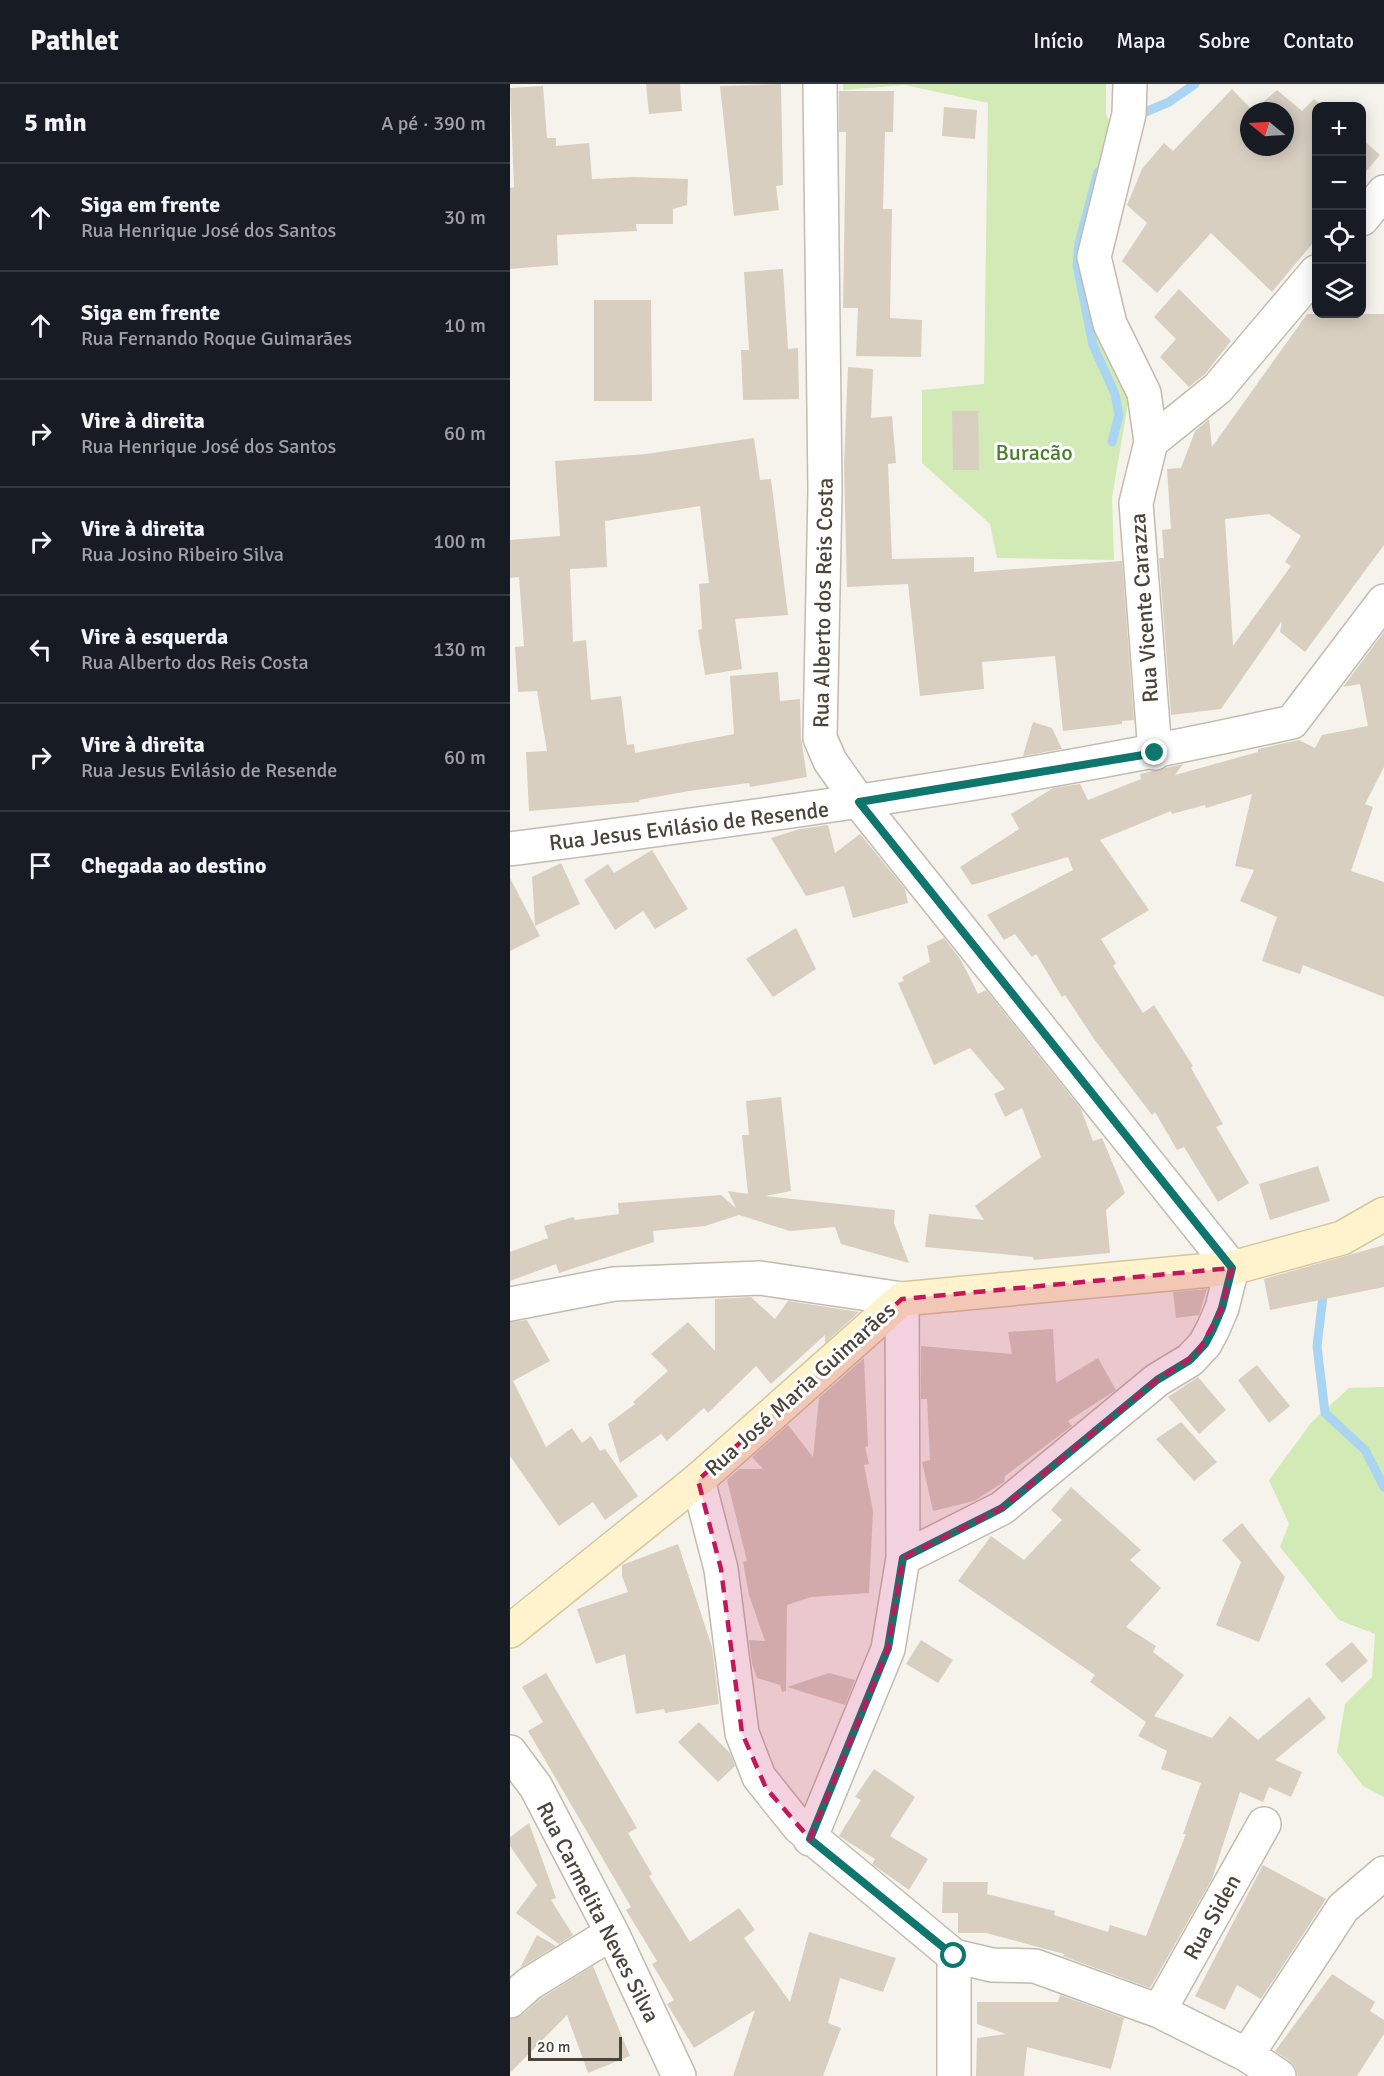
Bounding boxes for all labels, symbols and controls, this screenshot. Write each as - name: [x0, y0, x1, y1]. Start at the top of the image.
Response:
- text: Pathlet: [30, 24, 119, 58]
- text: Início: [1033, 28, 1083, 54]
- text: Mapa: [1116, 28, 1166, 54]
- text: Sobre: [1199, 28, 1250, 54]
- text: Contato: [1283, 28, 1354, 54]
- north arrow: [1240, 102, 1294, 156]
- map controls: [1312, 102, 1366, 318]
- button: +: [1312, 102, 1366, 156]
- text: 5 min: [24, 107, 87, 139]
- text: A pé · 390 m: [381, 111, 486, 136]
- button: −: [1312, 156, 1366, 210]
- text: Siga em frente: [81, 191, 220, 218]
- icon: ahead: [24, 201, 57, 234]
- text: 30 m: [444, 205, 486, 230]
- button: locate: [1312, 210, 1366, 264]
- text: Rua Henrique José dos Santos: [81, 218, 336, 243]
- button: layers: [1312, 264, 1366, 318]
- text: Siga em frente: [81, 299, 220, 326]
- icon: ahead: [24, 309, 57, 342]
- text: 10 m: [444, 313, 486, 338]
- text: Rua Fernando Roque Guimarães: [81, 326, 352, 351]
- text: Vire à direita: [81, 407, 205, 434]
- icon: right: [24, 417, 57, 450]
- text: 60 m: [444, 421, 486, 446]
- text: Rua Henrique José dos Santos: [81, 434, 336, 459]
- park label: Buracão: [995, 439, 1073, 466]
- street label: Rua Alberto dos Reis Costa: [807, 478, 839, 728]
- street label: Rua Vicente Carazza: [1124, 512, 1164, 704]
- text: Vire à direita: [81, 515, 205, 542]
- icon: right: [24, 525, 57, 558]
- text: 100 m: [433, 529, 486, 554]
- text: Rua Josino Ribeiro Silva: [81, 542, 284, 567]
- text: Vire à esquerda: [81, 623, 228, 650]
- icon: left: [24, 633, 57, 666]
- text: 130 m: [433, 637, 486, 662]
- text: Rua Alberto dos Reis Costa: [81, 650, 309, 675]
- text: Vire à direita: [81, 731, 205, 758]
- route end: [1141, 739, 1167, 765]
- icon: right: [24, 741, 57, 774]
- text: 60 m: [444, 745, 486, 770]
- text: Rua Jesus Evilásio de Resende: [81, 758, 337, 783]
- street label: Rua Jesus Evilásio de Resende: [547, 795, 831, 857]
- icon: arrive: [24, 849, 57, 882]
- text: Chegada ao destino: [81, 852, 267, 879]
- street label: Rua José Maria Guimarães: [699, 1296, 901, 1482]
- street label: Rua Carmelita Neves Silva: [531, 1797, 665, 2027]
- street label: Rua Siden: [1177, 1870, 1247, 1964]
- route start: [940, 1942, 966, 1968]
- scale bar: [528, 2034, 622, 2062]
- text: 20 m: [537, 2037, 571, 2057]

